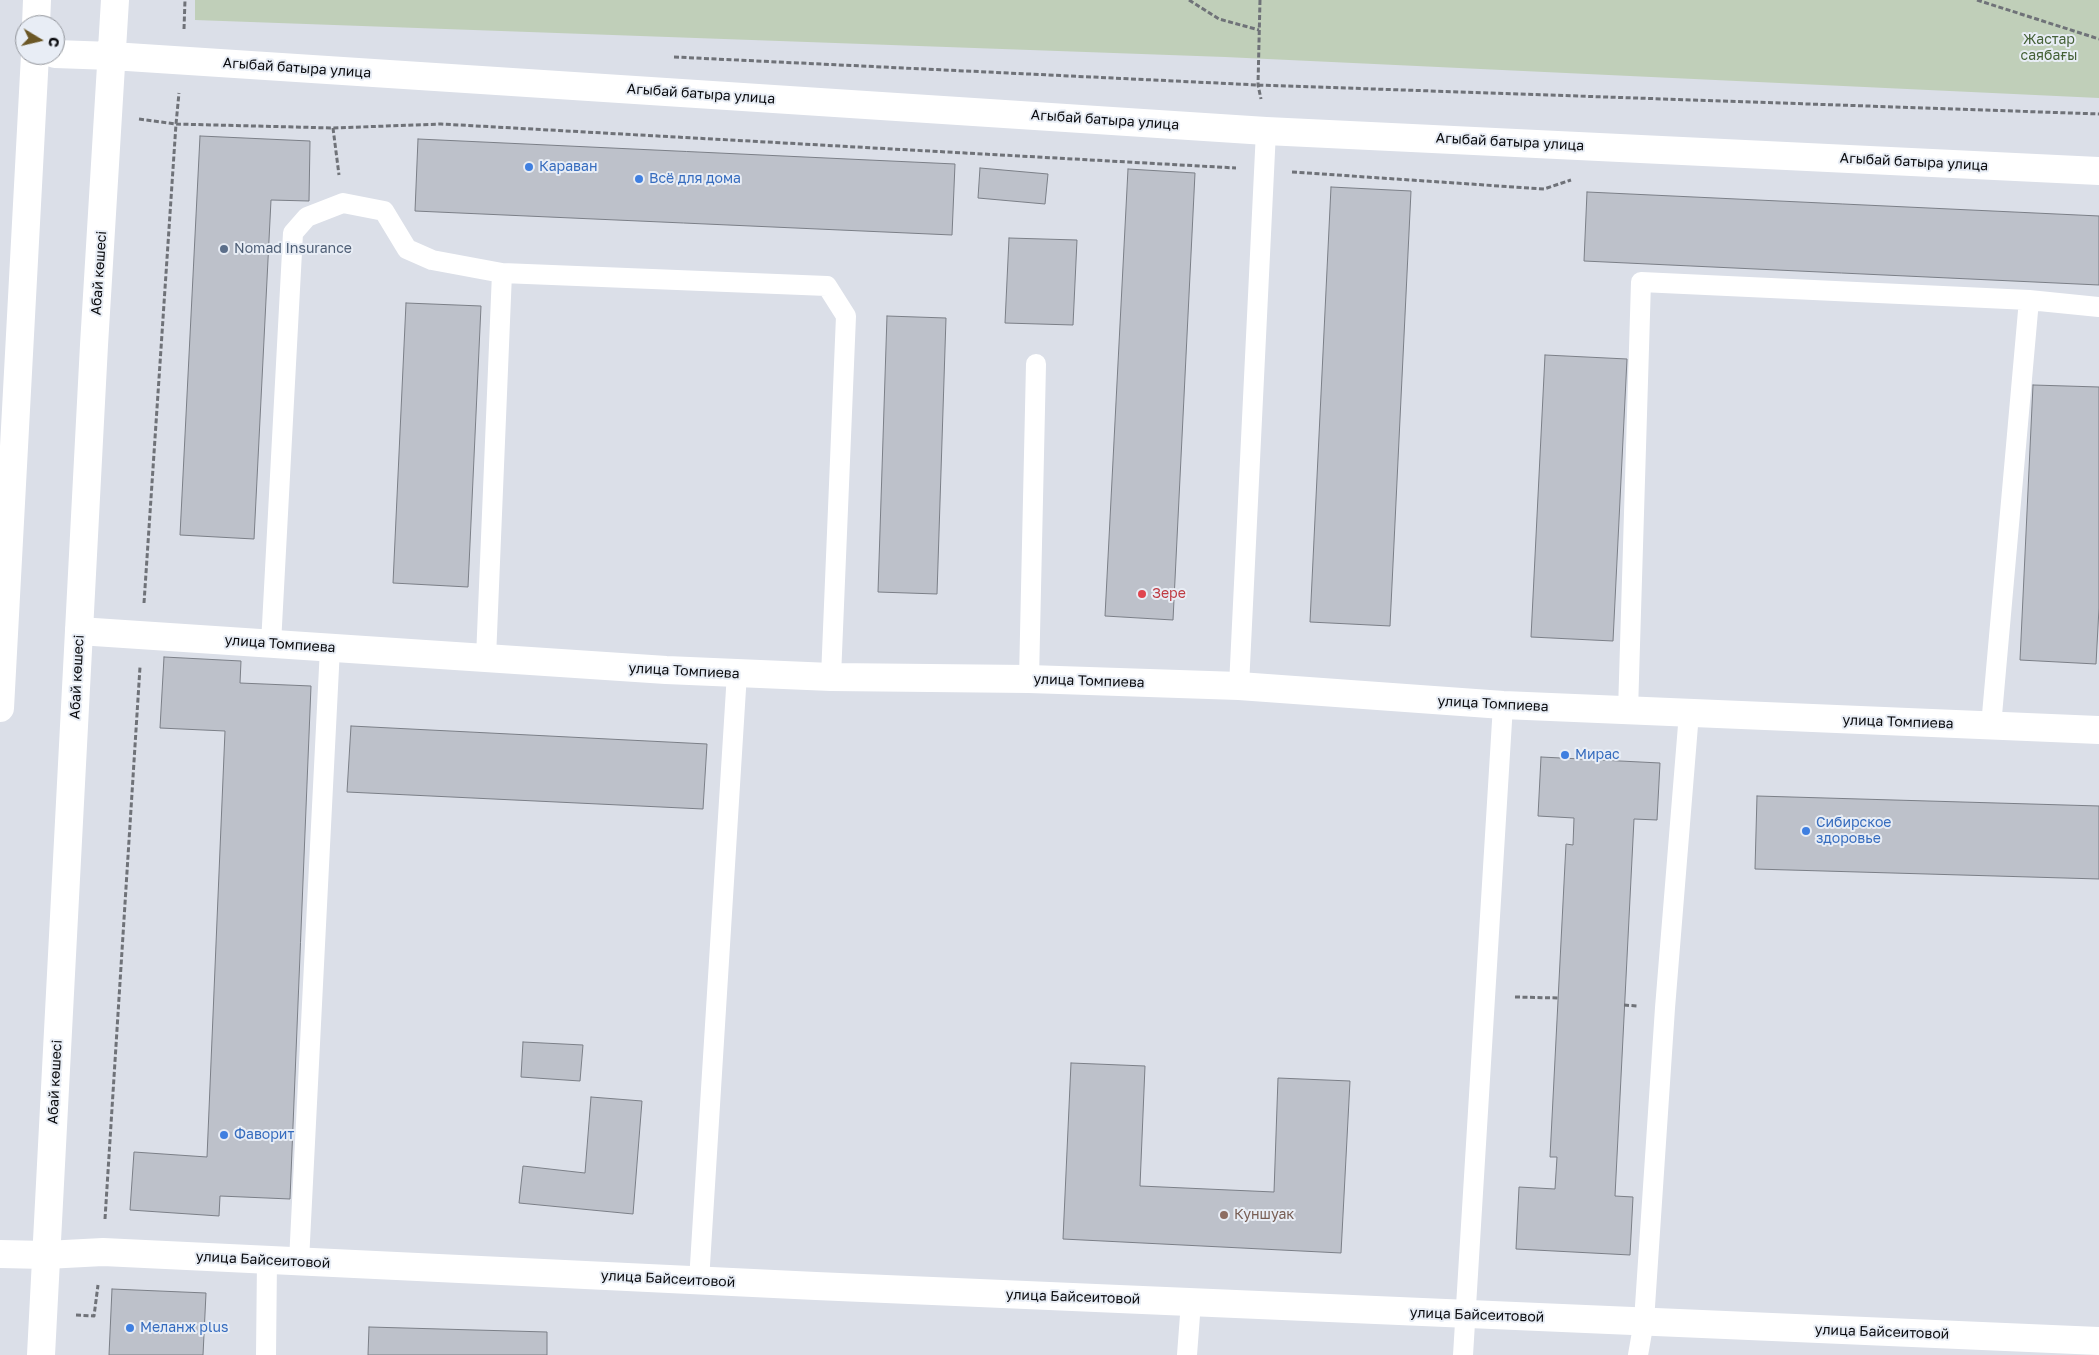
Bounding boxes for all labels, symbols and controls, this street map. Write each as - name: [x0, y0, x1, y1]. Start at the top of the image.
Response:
- north arrow: [15, 15, 65, 65]
- park label: Жастар саябағы: [2021, 32, 2077, 64]
- text: С: [45, 36, 63, 49]
- street label: Агыбай батыра улица: [222, 54, 372, 82]
- street label: Агыбай батыра улица: [626, 80, 776, 108]
- street label: Агыбай батыра улица: [1030, 106, 1180, 134]
- street label: Агыбай батыра улица: [1435, 130, 1585, 154]
- street label: Агыбай батыра улица: [1839, 150, 1989, 174]
- place label: Караван: [539, 159, 597, 175]
- marker: Караван: [523, 161, 535, 173]
- place label: Всё для дома: [649, 171, 741, 187]
- marker: Всё для дома: [633, 173, 645, 185]
- street label: Абай көшесі: [88, 230, 110, 316]
- place label: Nomad Insurance: [234, 241, 352, 257]
- marker: Nomad Insurance: [218, 243, 230, 255]
- place label: Зере: [1152, 586, 1186, 602]
- marker: Зере: [1136, 588, 1148, 600]
- street label: улица Томпиева: [224, 632, 336, 656]
- street label: Абай көшесі: [66, 634, 88, 720]
- street label: улица Томпиева: [628, 660, 740, 682]
- street label: улица Томпиева: [1033, 671, 1145, 691]
- street label: улица Томпиева: [1437, 693, 1549, 715]
- street label: улица Томпиева: [1842, 712, 1954, 732]
- place label: Мирас: [1575, 747, 1620, 763]
- marker: Мирас: [1559, 749, 1571, 761]
- place label: Сибирское здоровье: [1816, 815, 1891, 848]
- marker: Сибирское здоровье: [1800, 825, 1812, 837]
- street label: Абай көшесі: [44, 1039, 66, 1125]
- place label: Фаворит: [234, 1127, 294, 1143]
- marker: Фаворит: [218, 1129, 230, 1141]
- place label: Куншуак: [1234, 1207, 1294, 1223]
- marker: Куншуак: [1218, 1209, 1230, 1221]
- street label: улица Байсеитовой: [195, 1248, 331, 1272]
- street label: улица Байсеитовой: [600, 1267, 736, 1291]
- street label: улица Байсеитовой: [1005, 1286, 1141, 1308]
- street label: улица Байсеитовой: [1409, 1304, 1545, 1326]
- place label: Меланж plus: [140, 1320, 228, 1336]
- street label: улица Байсеитовой: [1814, 1321, 1950, 1343]
- marker: Меланж plus: [124, 1322, 136, 1334]

